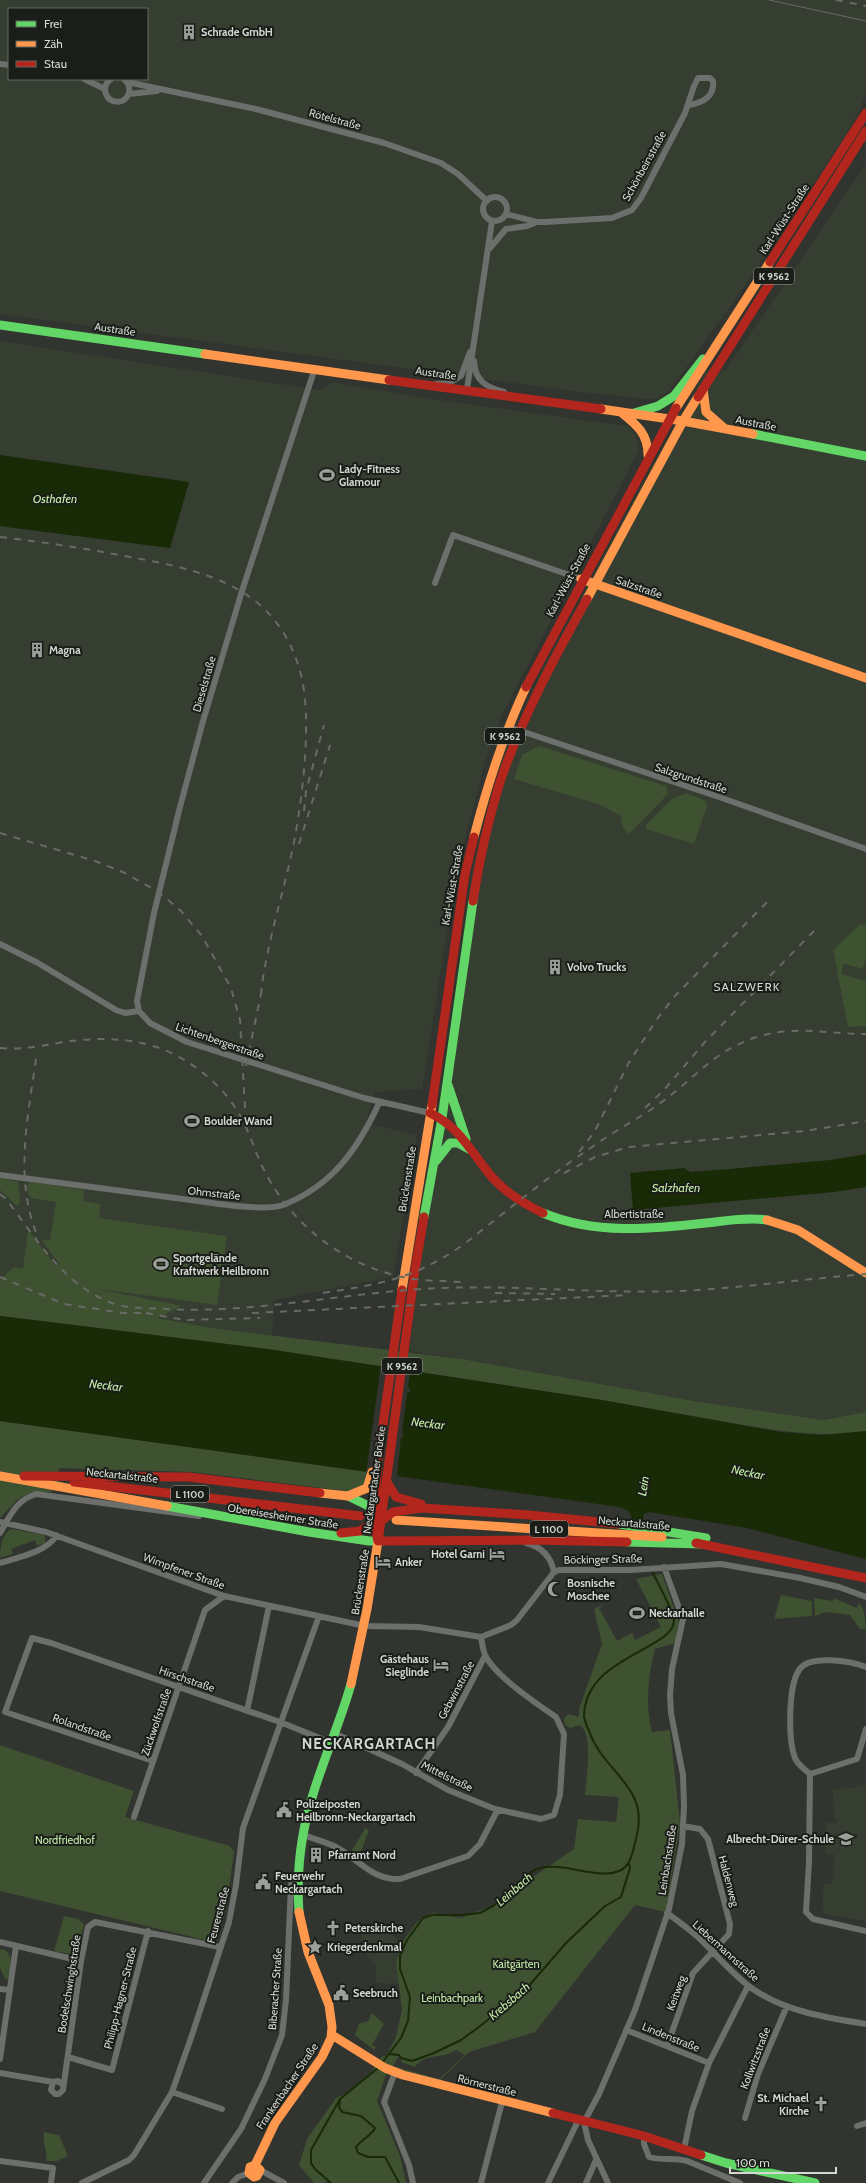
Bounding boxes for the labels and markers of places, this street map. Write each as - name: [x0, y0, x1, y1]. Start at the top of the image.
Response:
- building icon: Schrade GmbH: [180, 23, 198, 41]
- place label: Schrade GmbH: [201, 25, 273, 39]
- place label: Lady-Fitness Glamour: [339, 462, 400, 489]
- sports icon: Lady-Fitness Glamour: [318, 466, 336, 484]
- building icon: Magna: [28, 641, 46, 659]
- place label: Magna: [49, 643, 81, 657]
- building icon: Volvo Trucks: [546, 958, 564, 976]
- place label: Volvo Trucks: [567, 960, 627, 974]
- sports icon: Boulder Wand: [183, 1112, 201, 1130]
- place label: Boulder Wand: [204, 1114, 272, 1128]
- place label: Sportgelände Kraftwerk Heilbronn: [173, 1251, 269, 1278]
- sports icon: Sportgelände Kraftwerk Heilbronn: [152, 1255, 170, 1273]
- hotel icon: Hotel Garni: [488, 1545, 506, 1563]
- place label: Hotel Garni: [431, 1547, 485, 1561]
- hotel icon: Anker: [374, 1553, 392, 1571]
- place label: Anker: [395, 1555, 423, 1569]
- place label: Bosnische Moschee: [567, 1576, 615, 1603]
- mosque icon: Bosnische Moschee: [546, 1580, 564, 1598]
- sports icon: Neckarhalle: [628, 1604, 646, 1622]
- place label: Neckarhalle: [649, 1606, 705, 1620]
- place label: Gästehaus Sieglinde: [380, 1652, 429, 1679]
- hotel icon: Gästehaus Sieglinde: [432, 1656, 450, 1674]
- place label: Polizeiposten Heilbronn-Neckargartach: [296, 1797, 415, 1824]
- public building icon: Polizeiposten Heilbronn-Neckargartach: [275, 1801, 293, 1819]
- school or university icon: Albrecht-Dürer-Schule: [837, 1830, 855, 1848]
- place label: Albrecht-Dürer-Schule: [726, 1832, 834, 1846]
- building icon: Pfarramt Nord: [307, 1846, 325, 1864]
- place label: Pfarramt Nord: [328, 1848, 396, 1862]
- place label: Feuerwehr Neckargartach: [275, 1869, 343, 1896]
- public building icon: Feuerwehr Neckargartach: [254, 1873, 272, 1891]
- church icon: Peterskirche: [324, 1919, 342, 1937]
- place label: Peterskirche: [345, 1921, 403, 1935]
- place icon: Kriegerdenkmal: [306, 1938, 324, 1956]
- place label: Kriegerdenkmal: [327, 1940, 402, 1954]
- public building icon: Seebruch: [332, 1984, 350, 2002]
- place label: Seebruch: [353, 1986, 398, 2000]
- place label: St. Michael Kirche: [757, 2091, 809, 2118]
- church icon: St. Michael Kirche: [812, 2095, 830, 2113]

